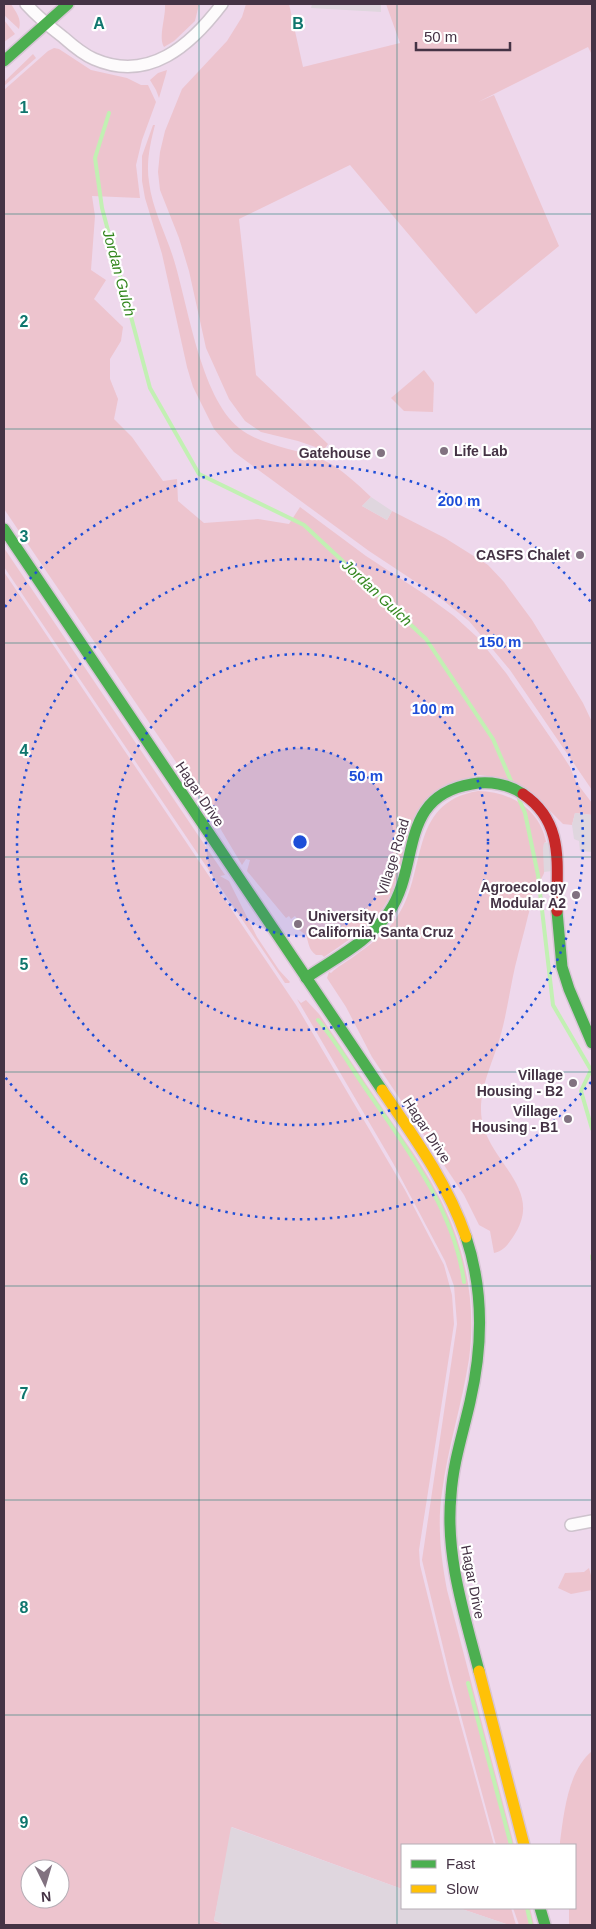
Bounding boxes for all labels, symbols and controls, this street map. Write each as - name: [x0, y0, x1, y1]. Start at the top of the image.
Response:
- text: A: [93, 15, 105, 32]
- text: B: [292, 15, 304, 32]
- scale bar: [416, 20, 510, 52]
- text: 50 m: [424, 28, 457, 45]
- text: 1: [20, 99, 29, 116]
- water label: Jordan Gulch: [99, 227, 139, 318]
- text: 2: [20, 313, 29, 330]
- place label: Life Lab: [454, 443, 508, 459]
- place label: Gatehouse: [299, 445, 371, 461]
- marker: Life Lab: [438, 445, 450, 457]
- marker: Gatehouse: [375, 447, 387, 459]
- text: 200 m: [438, 492, 480, 509]
- text: 3: [20, 528, 29, 545]
- place label: CASFS Chalet: [476, 547, 570, 563]
- marker: CASFS Chalet: [574, 549, 586, 561]
- water label: Jordan Gulch: [338, 555, 416, 629]
- text: 150 m: [479, 633, 521, 650]
- text: 100 m: [412, 700, 454, 717]
- text: 4: [20, 742, 29, 759]
- street label: Hagar Drive: [172, 759, 228, 830]
- text: 50 m: [349, 767, 383, 784]
- street label: Village Road: [374, 817, 412, 897]
- centre of rings: [291, 833, 309, 851]
- place label: Agroecology Modular A2: [480, 879, 566, 911]
- marker: Agroecology Modular A2: [570, 889, 582, 901]
- place label: University of California, Santa Cruz: [308, 908, 453, 940]
- marker: University of California, Santa Cruz: [292, 918, 304, 930]
- text: 5: [20, 956, 29, 973]
- place label: Village Housing - B2: [477, 1067, 563, 1099]
- marker: Village Housing - B2: [567, 1077, 579, 1089]
- street label: Hagar Drive: [400, 1094, 454, 1166]
- place label: Village Housing - B1: [472, 1103, 558, 1135]
- marker: Village Housing - B1: [562, 1113, 574, 1125]
- text: 6: [20, 1171, 29, 1188]
- text: 7: [20, 1385, 29, 1402]
- street label: Hagar Drive: [458, 1544, 488, 1620]
- text: 8: [20, 1599, 29, 1616]
- text: 9: [20, 1814, 29, 1831]
- legend: [401, 1844, 576, 1909]
- text: Fast: [446, 1855, 476, 1872]
- north arrow: [20, 1859, 70, 1909]
- text: Slow: [446, 1880, 479, 1897]
- text: N: [40, 1889, 52, 1905]

